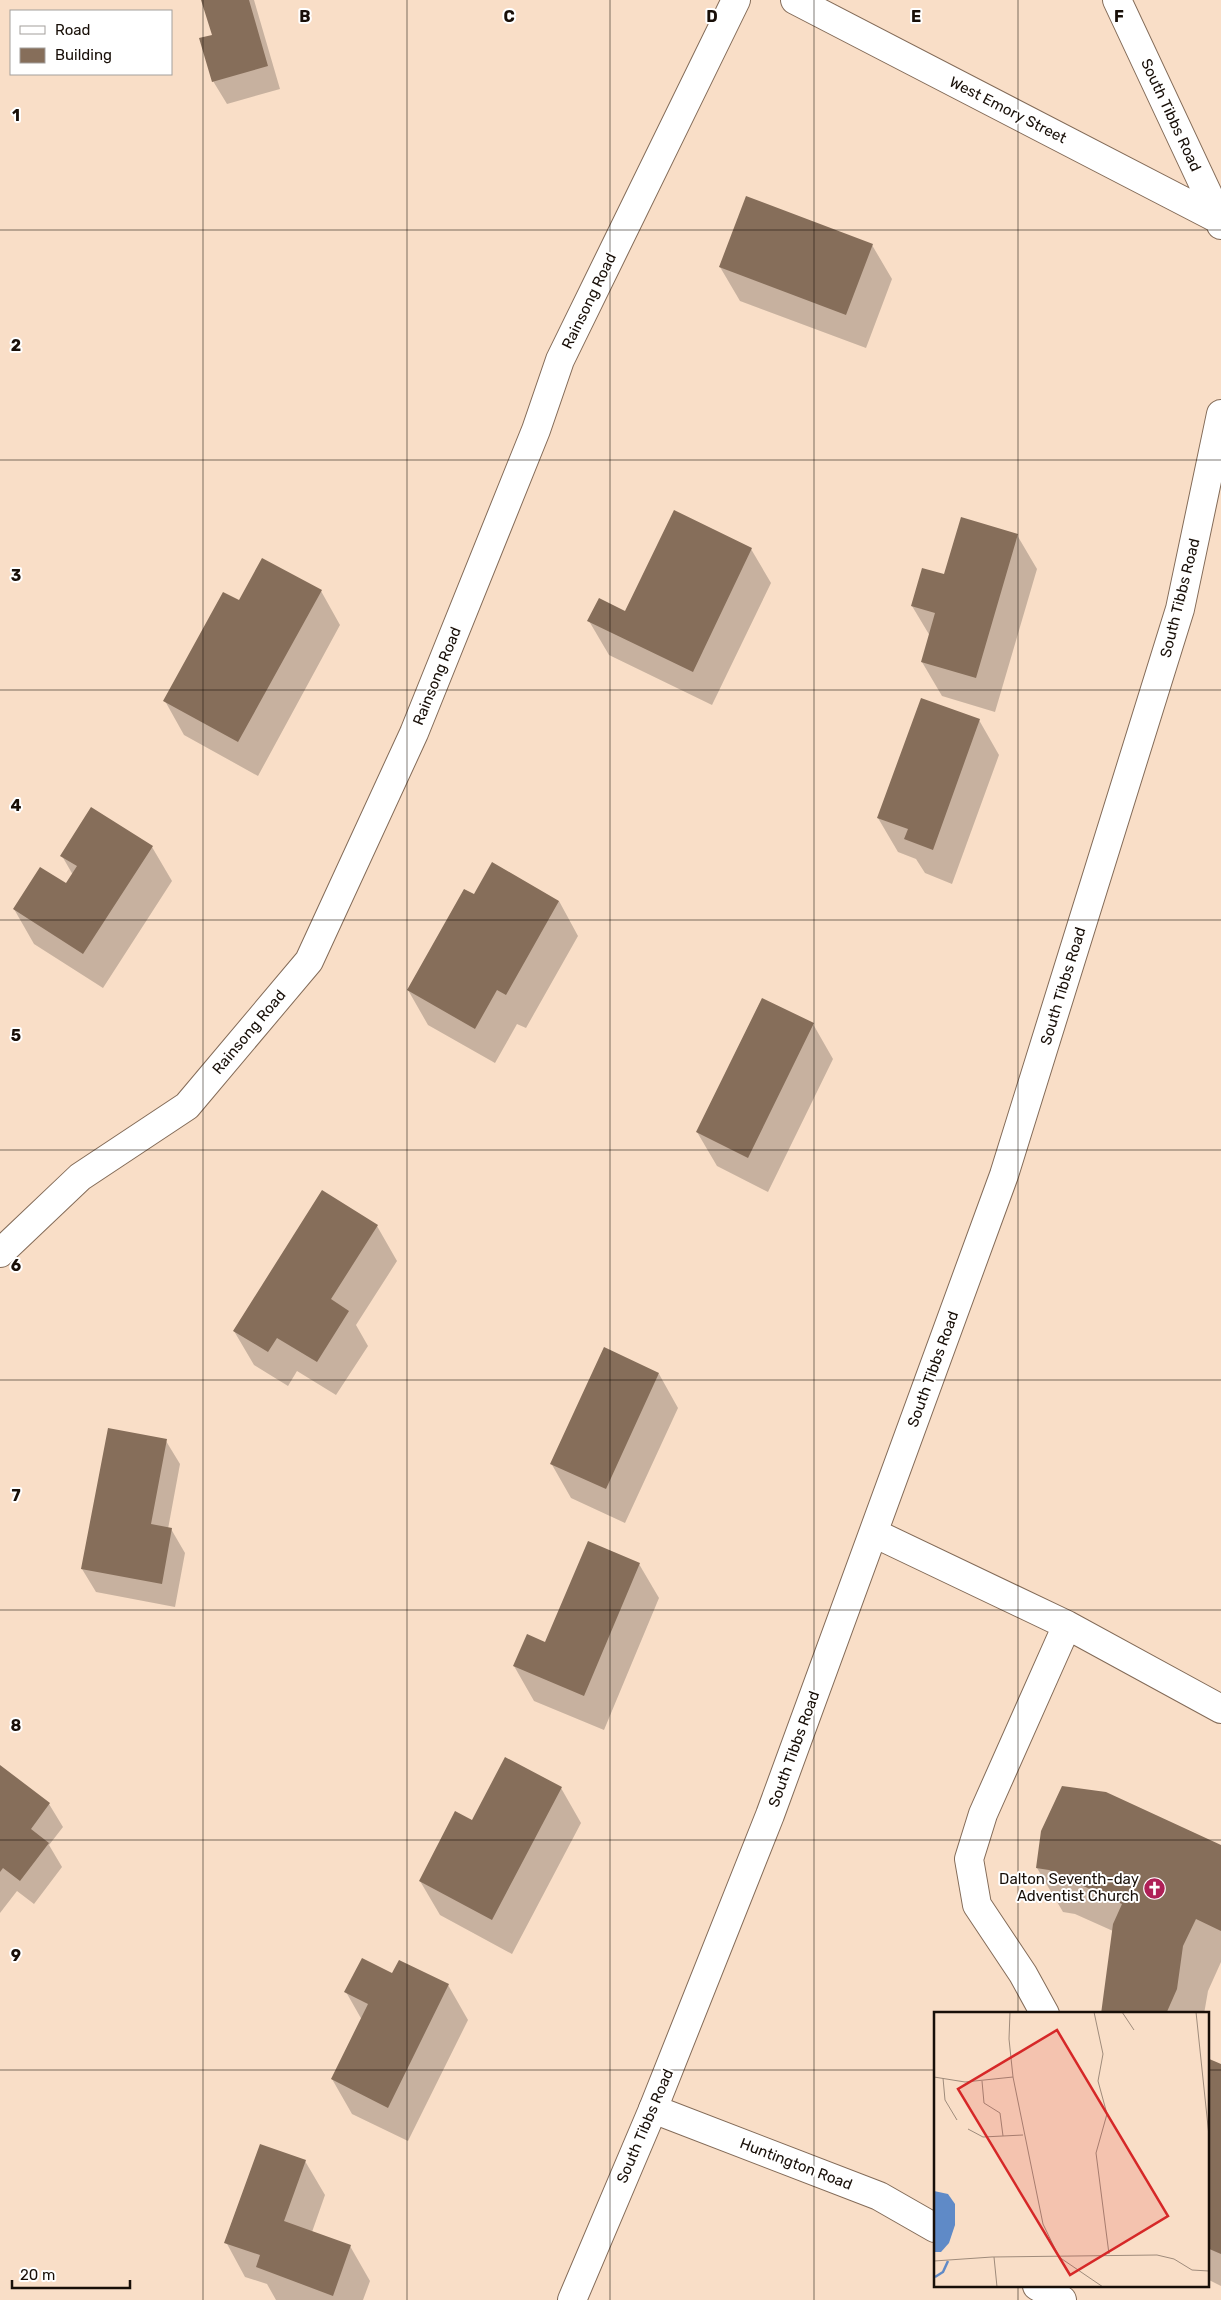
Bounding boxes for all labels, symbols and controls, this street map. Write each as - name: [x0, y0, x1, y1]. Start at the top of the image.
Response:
- text: B: [299, 7, 311, 26]
- text: C: [503, 7, 515, 26]
- text: D: [706, 7, 718, 26]
- text: E: [911, 7, 921, 26]
- text: F: [1114, 7, 1124, 26]
- legend: [10, 10, 172, 75]
- text: Road: [55, 21, 91, 39]
- text: Building: [55, 46, 112, 64]
- street label: South Tibbs Road: [1137, 56, 1205, 174]
- street label: West Emory Street: [946, 73, 1070, 147]
- text: 1: [12, 106, 20, 125]
- street label: Rainsong Road: [558, 250, 620, 352]
- text: 2: [11, 336, 21, 355]
- street label: South Tibbs Road: [1156, 537, 1204, 659]
- text: 3: [11, 566, 21, 585]
- street label: Rainsong Road: [409, 624, 465, 728]
- text: 4: [11, 796, 22, 815]
- street label: South Tibbs Road: [1037, 925, 1089, 1047]
- street label: Rainsong Road: [209, 986, 289, 1078]
- text: 5: [11, 1026, 21, 1045]
- text: 6: [11, 1256, 21, 1275]
- street label: South Tibbs Road: [904, 1308, 962, 1430]
- text: 7: [11, 1486, 21, 1505]
- street label: South Tibbs Road: [765, 1688, 823, 1810]
- text: 8: [11, 1716, 22, 1735]
- place label: Dalton Seventh-day Adventist Church: [999, 1870, 1139, 1905]
- church icon: Dalton Seventh-day Adventist Church: [1143, 1876, 1167, 1900]
- text: 9: [11, 1946, 21, 1965]
- inset map: [934, 2012, 1208, 2288]
- street label: South Tibbs Road: [613, 2066, 677, 2186]
- street label: Huntington Road: [737, 2134, 855, 2194]
- scale bar: [12, 2258, 130, 2290]
- text: 20 m: [20, 2266, 55, 2284]

